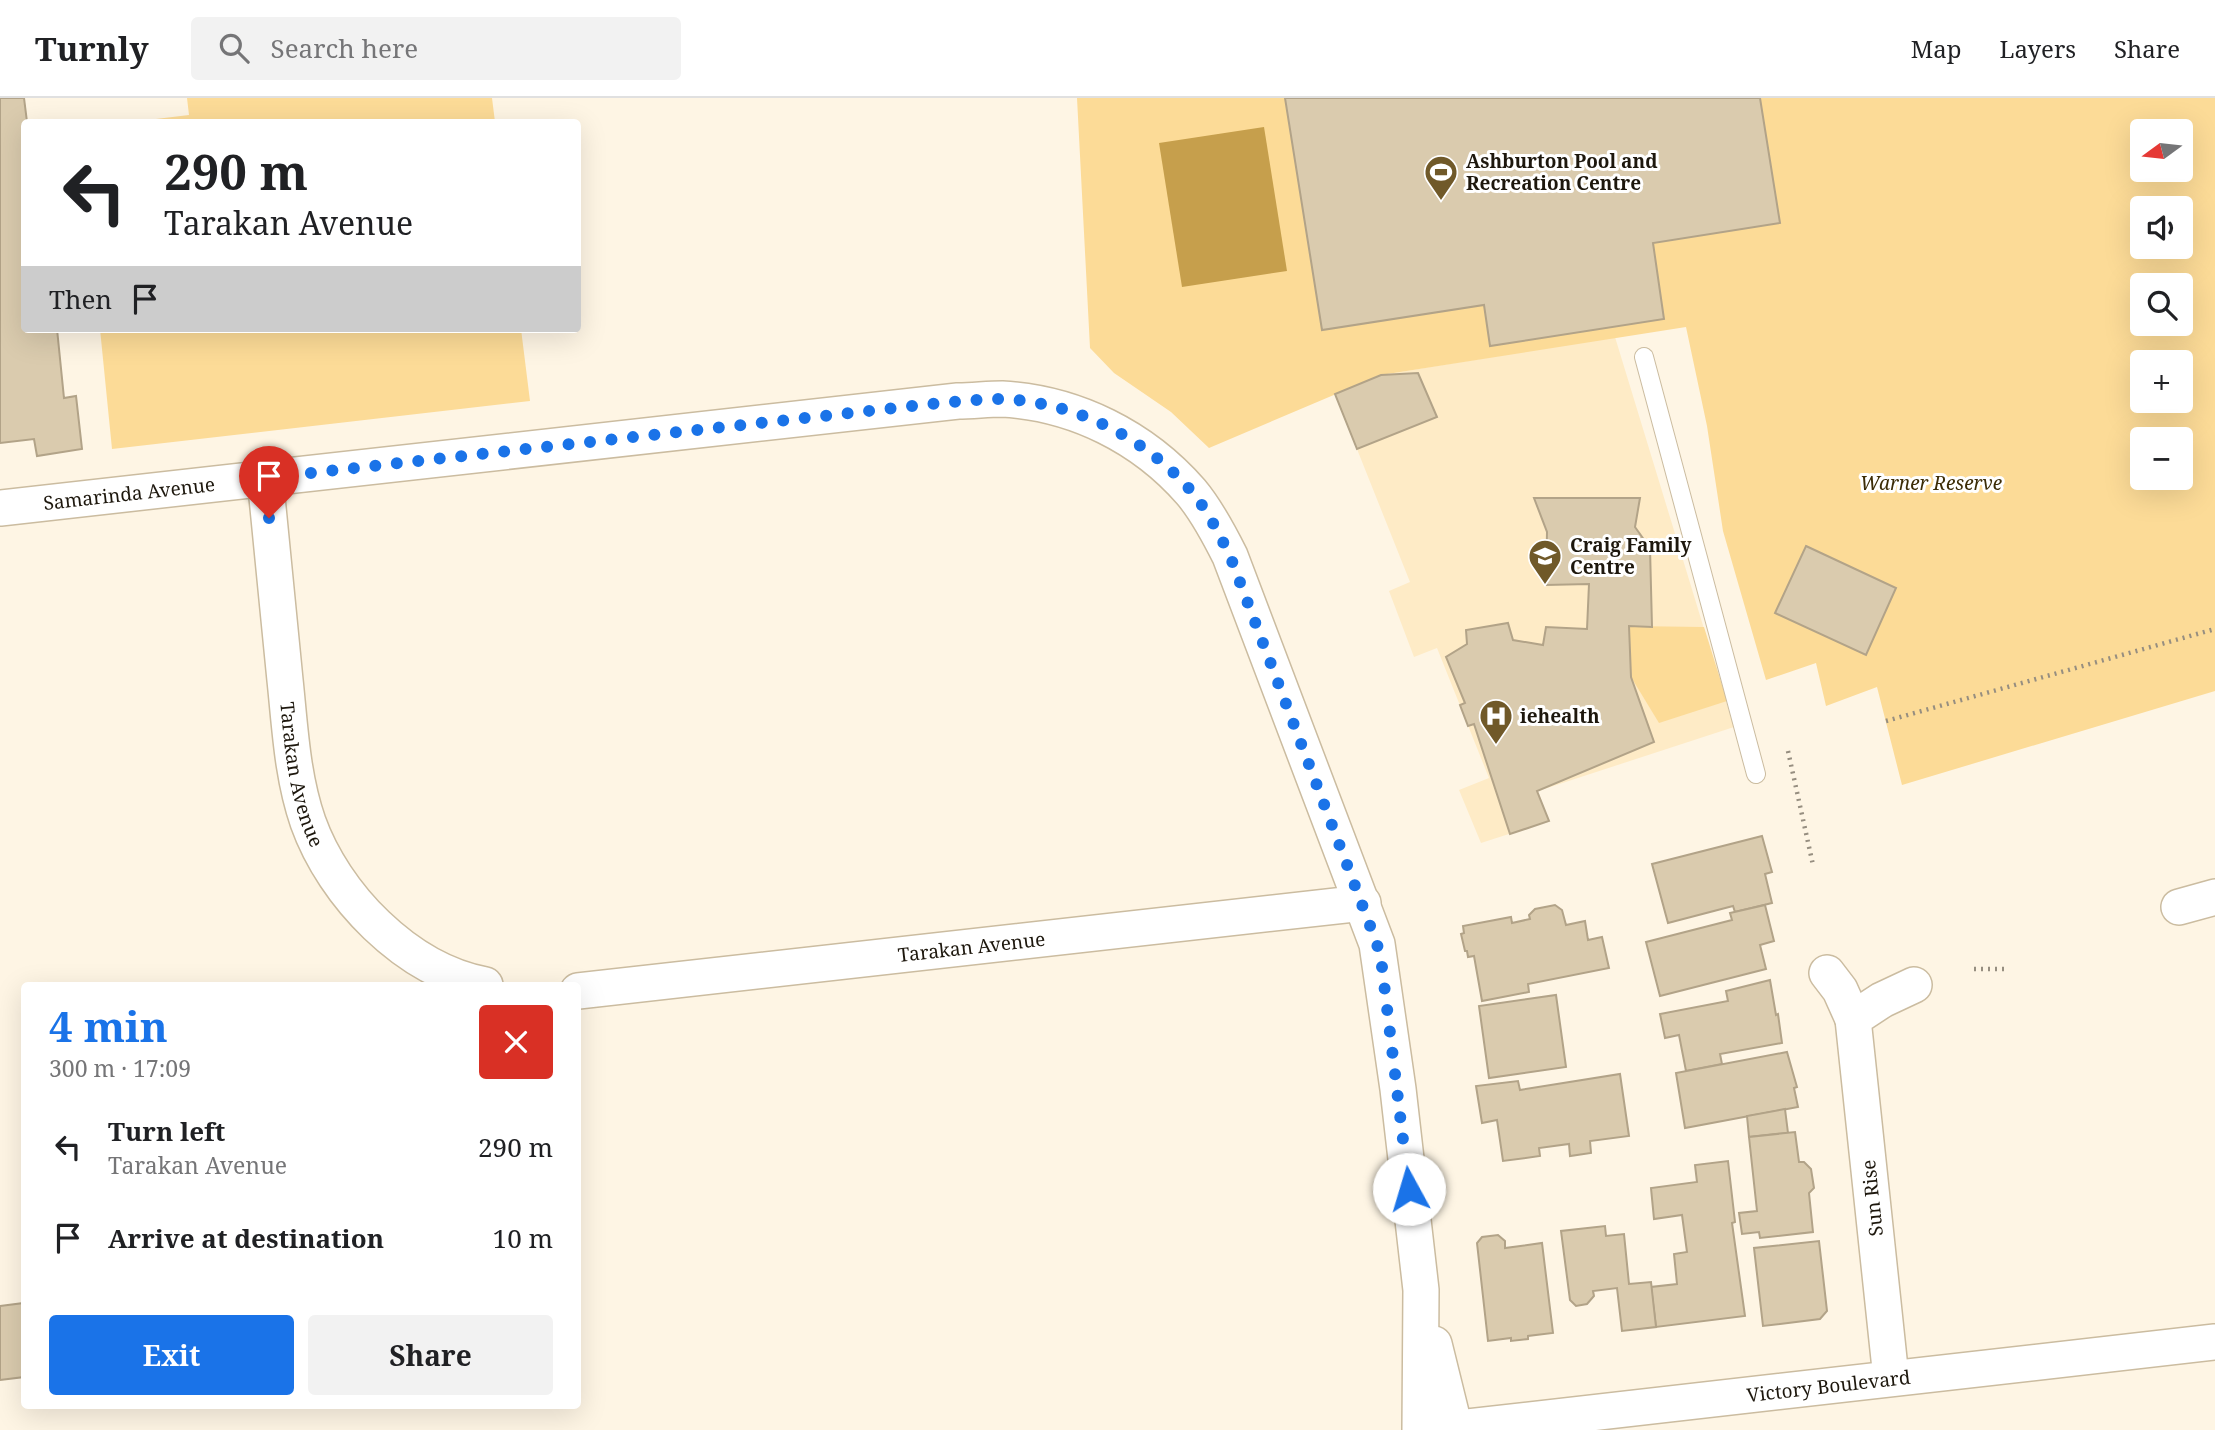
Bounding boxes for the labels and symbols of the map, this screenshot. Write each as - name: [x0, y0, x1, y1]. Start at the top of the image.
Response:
- north arrow: [2130, 119, 2193, 182]
- place label: Ashburton Pool and Recreation Centre: [1466, 148, 1658, 196]
- sports icon: Ashburton Pool and Recreation Centre: [1422, 153, 1460, 202]
- pin: [239, 446, 299, 518]
- park label: Warner Reserve: [1860, 470, 2002, 496]
- street label: Samarinda Avenue: [42, 471, 216, 516]
- place label: Craig Family Centre: [1570, 532, 1692, 580]
- school or university icon: Craig Family Centre: [1526, 537, 1564, 586]
- hospital icon: iehealth: [1477, 697, 1515, 746]
- street label: Tarakan Avenue: [274, 701, 330, 851]
- place label: iehealth: [1520, 703, 1600, 729]
- street label: Tarakan Avenue: [897, 926, 1047, 968]
- position arrow: [1372, 1152, 1446, 1226]
- street label: Sun Rise: [1855, 1158, 1889, 1238]
- street label: Victory Boulevard: [1745, 1364, 1912, 1408]

